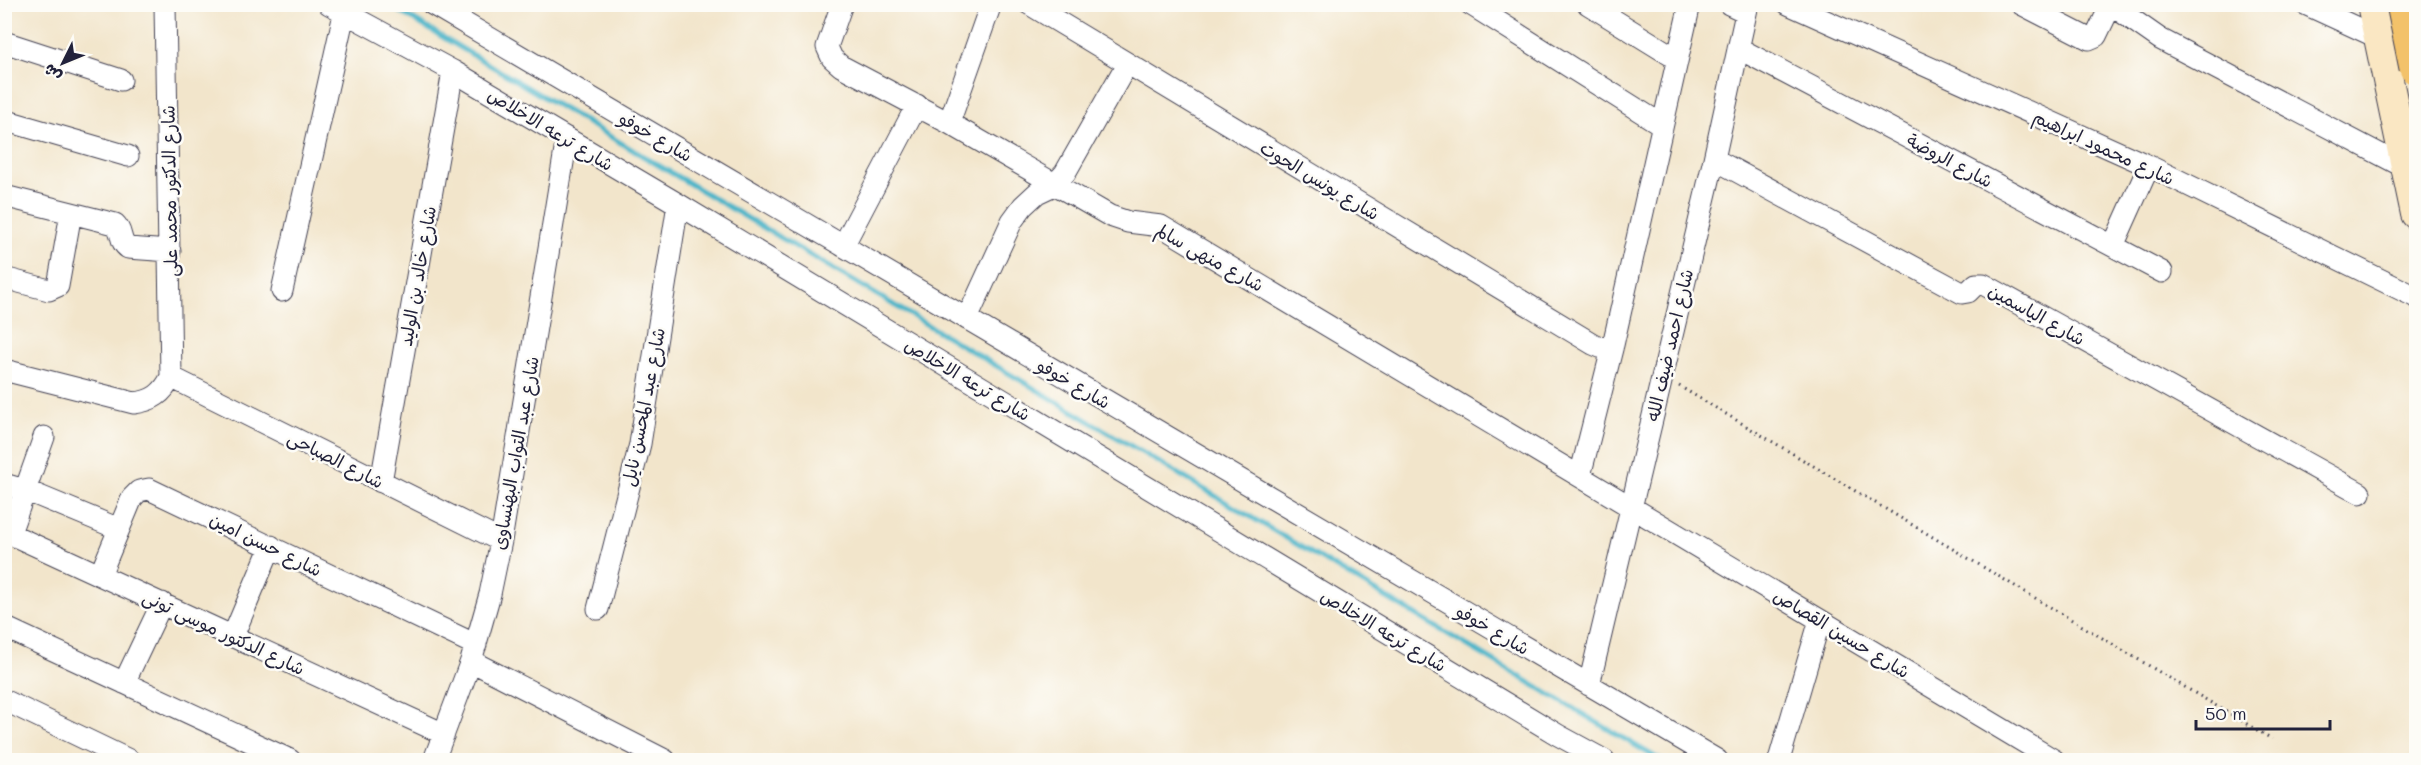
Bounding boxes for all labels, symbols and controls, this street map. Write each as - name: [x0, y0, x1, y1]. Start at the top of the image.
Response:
- north arrow: [33, 33, 93, 93]
- text: ش: [38, 60, 65, 87]
- street label: شارع ترعه الاخلاص: [483, 82, 618, 177]
- street label: شارع محمود ابراهيم: [2028, 104, 2178, 193]
- street label: شارع الدكتور محمد على: [156, 105, 183, 277]
- street label: شارع خوفو: [613, 105, 697, 168]
- street label: شارع الروضة: [1902, 127, 1997, 194]
- street label: شارع يونس الحوت: [1255, 135, 1384, 226]
- street label: شارع خالد بن الوليد: [393, 204, 442, 348]
- street label: شارع منهى سالم: [1150, 217, 1268, 299]
- street label: شارع احمد ضيف الله: [1640, 266, 1699, 424]
- street label: شارع الياسمين: [1984, 278, 2090, 351]
- street label: شارع عبد المحسن نايل: [616, 325, 671, 489]
- street label: شارع ترعه الاخلاص: [900, 332, 1035, 427]
- street label: شارع خوفو: [1031, 352, 1115, 415]
- street label: شارع عبد التواب البهنساوى: [486, 354, 545, 552]
- street label: شارع الصباحى: [283, 425, 388, 494]
- street label: شارع حسن امين: [206, 507, 326, 582]
- street label: شارع ترعه الاخلاص: [1316, 583, 1451, 678]
- street label: شارع حسين القصاص: [1769, 583, 1915, 684]
- street label: شارع الدكتور موسى تونى: [139, 584, 309, 681]
- street label: شارع خوفو: [1450, 598, 1534, 661]
- scale bar: [2196, 693, 2330, 731]
- text: 50 m: [2205, 701, 2247, 725]

